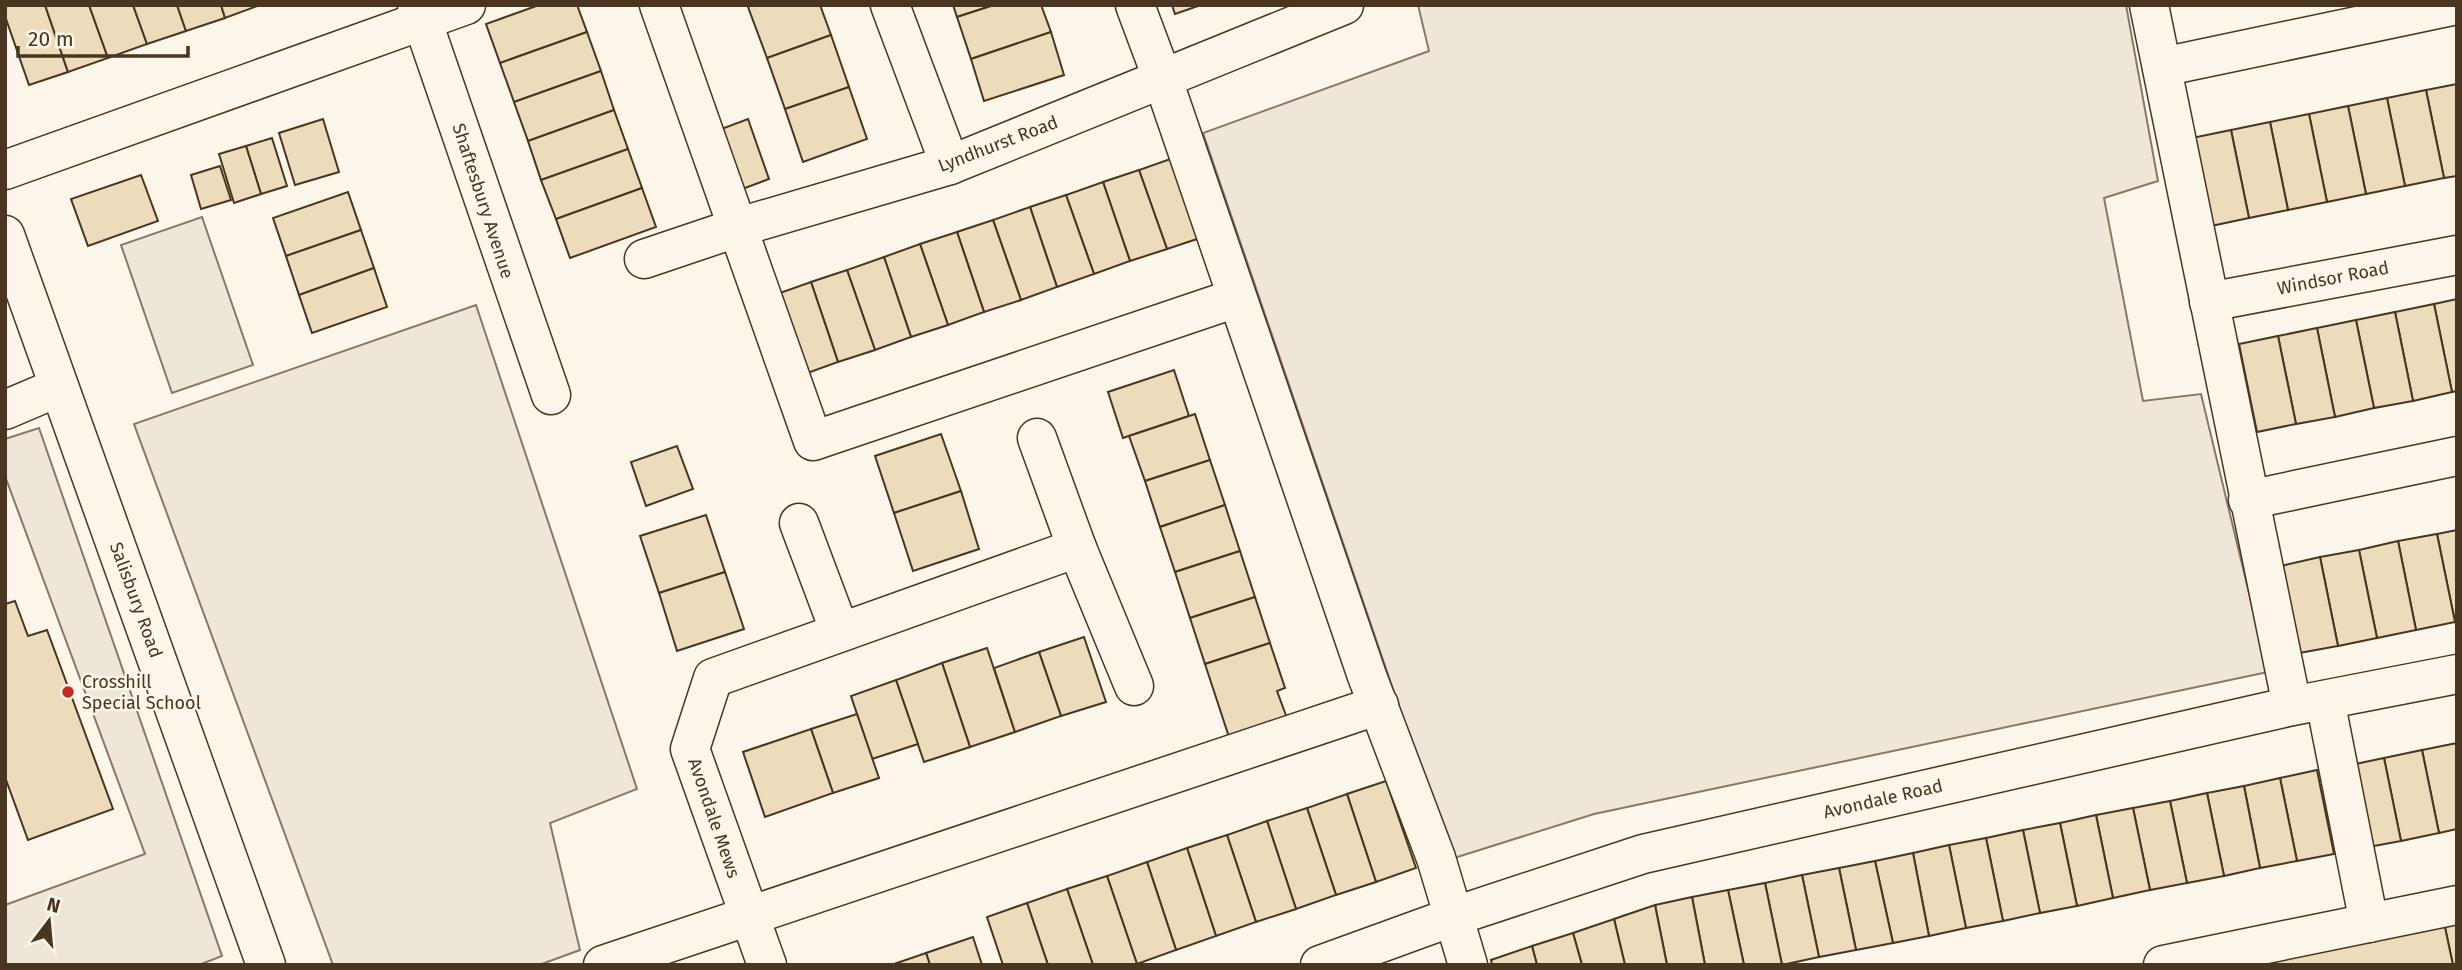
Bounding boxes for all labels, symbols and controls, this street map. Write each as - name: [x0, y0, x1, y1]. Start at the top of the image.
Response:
- scale bar: [18, 14, 187, 58]
- text: 20 m: [28, 26, 74, 52]
- street label: Lyndhurst Road: [935, 111, 1061, 177]
- street label: Shaftesbury Avenue: [447, 121, 519, 281]
- street label: Windsor Road: [2275, 256, 2391, 300]
- street label: Salisbury Road: [105, 539, 167, 661]
- place label: Crosshill Special School: [82, 671, 201, 714]
- marker: Crosshill Special School: [60, 684, 76, 700]
- street label: Avondale Mews: [683, 755, 745, 881]
- street label: Avondale Road: [1821, 775, 1945, 823]
- north arrow: [14, 886, 84, 956]
- text: N: [44, 892, 63, 918]

